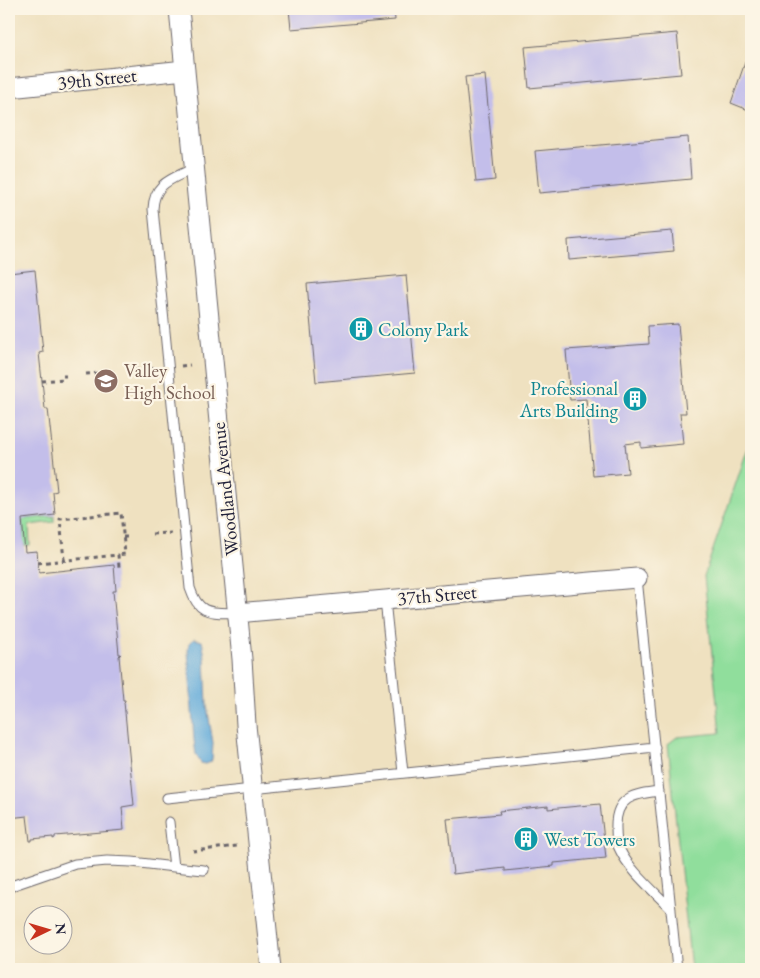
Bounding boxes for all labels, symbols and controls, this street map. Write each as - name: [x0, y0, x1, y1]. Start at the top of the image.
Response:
- street label: 39th Street: [56, 62, 138, 96]
- building icon: Colony Park: [348, 316, 374, 342]
- place label: Colony Park: [378, 317, 469, 342]
- place label: Valley High School: [124, 358, 216, 405]
- school or university icon: Valley High School: [93, 368, 119, 394]
- place label: Professional Arts Building: [519, 376, 619, 423]
- building icon: Professional Arts Building: [622, 386, 648, 412]
- street label: Woodland Avenue: [206, 421, 244, 557]
- street label: 37th Street: [396, 579, 478, 611]
- building icon: West Towers: [513, 826, 539, 852]
- place label: West Towers: [544, 827, 635, 852]
- north arrow: [22, 906, 72, 956]
- text: N: [51, 922, 70, 936]

